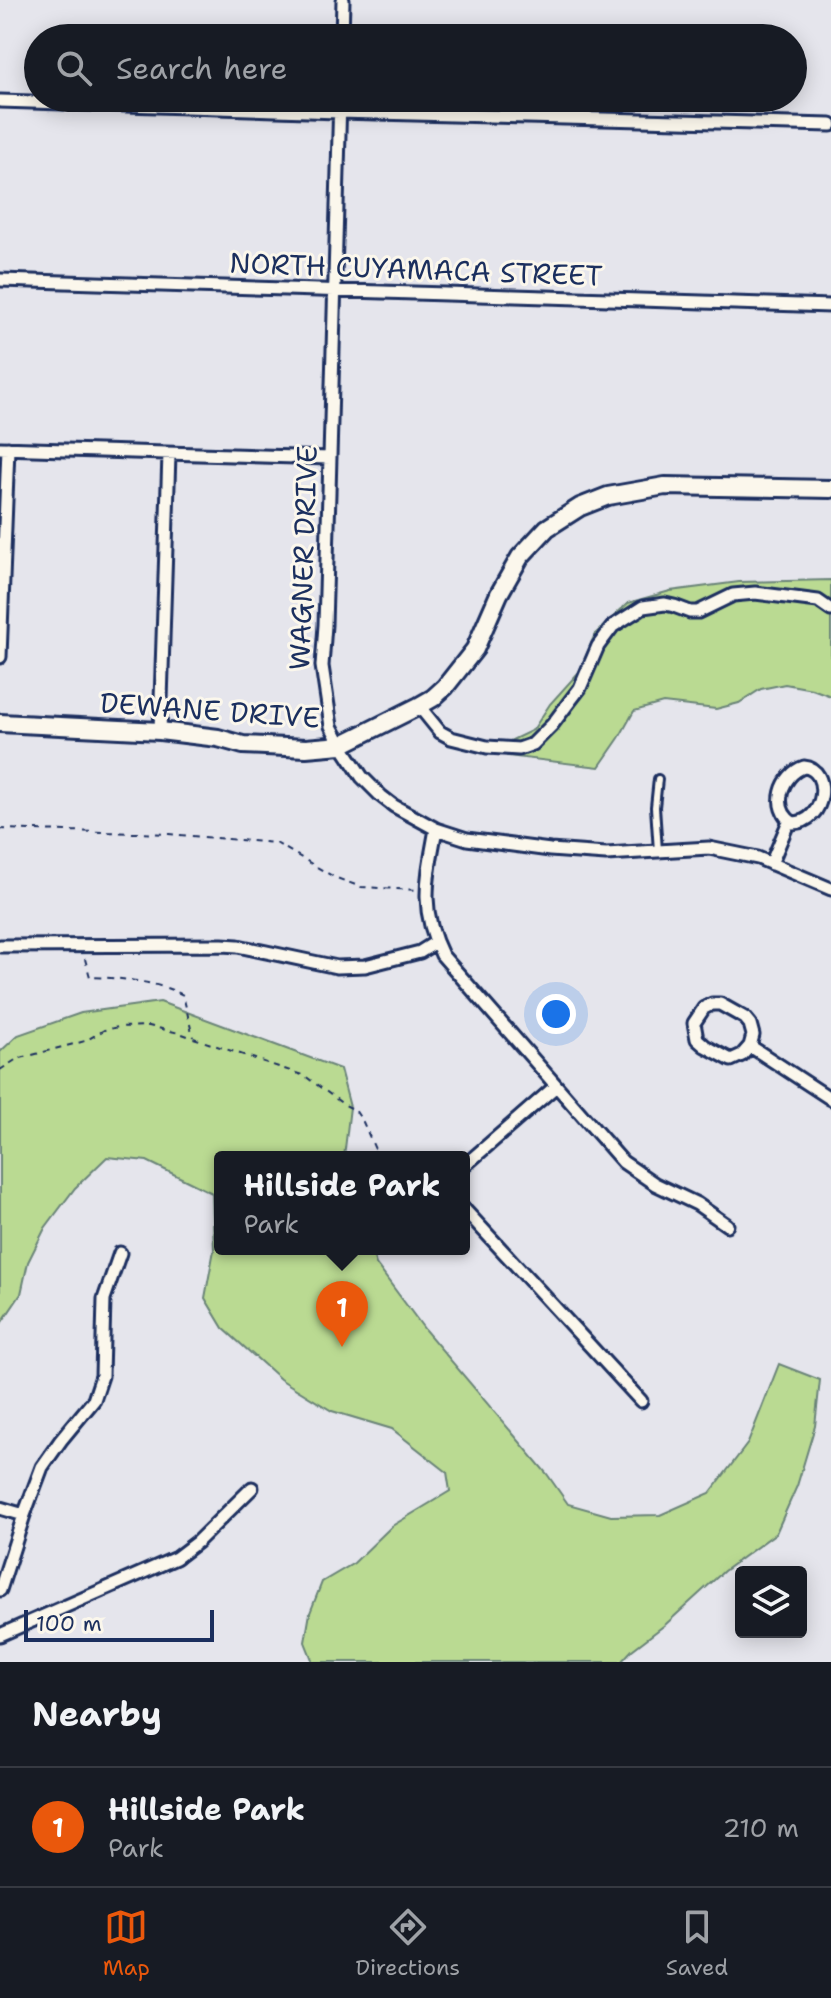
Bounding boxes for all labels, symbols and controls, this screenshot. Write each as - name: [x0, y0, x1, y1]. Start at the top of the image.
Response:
- search box: [24, 24, 807, 112]
- icon: search: [52, 46, 96, 90]
- text: Search here: [116, 48, 287, 89]
- street label: NORTH CUYAMACA STREET: [229, 243, 603, 295]
- street label: WAGNER DRIVE: [280, 445, 326, 671]
- street label: DEWANE DRIVE: [99, 683, 321, 737]
- your location: [536, 994, 576, 1034]
- popup: [214, 1151, 470, 1255]
- text: Hillside Park: [243, 1165, 441, 1206]
- text: Park: [243, 1206, 299, 1241]
- pin: 1: [316, 1281, 368, 1347]
- map controls: [735, 1566, 807, 1638]
- button: layers: [735, 1566, 807, 1638]
- scale bar: [24, 1606, 214, 1642]
- text: 100 m: [36, 1609, 102, 1638]
- text: Nearby: [32, 1691, 162, 1737]
- text: Hillside Park: [108, 1789, 305, 1830]
- text: 1: [52, 1810, 64, 1845]
- text: 210 m: [722, 1810, 799, 1845]
- text: Park: [108, 1830, 164, 1865]
- tab: Map: [103, 1905, 150, 1982]
- tab: Directions: [355, 1905, 460, 1982]
- tab: Saved: [666, 1905, 728, 1982]

